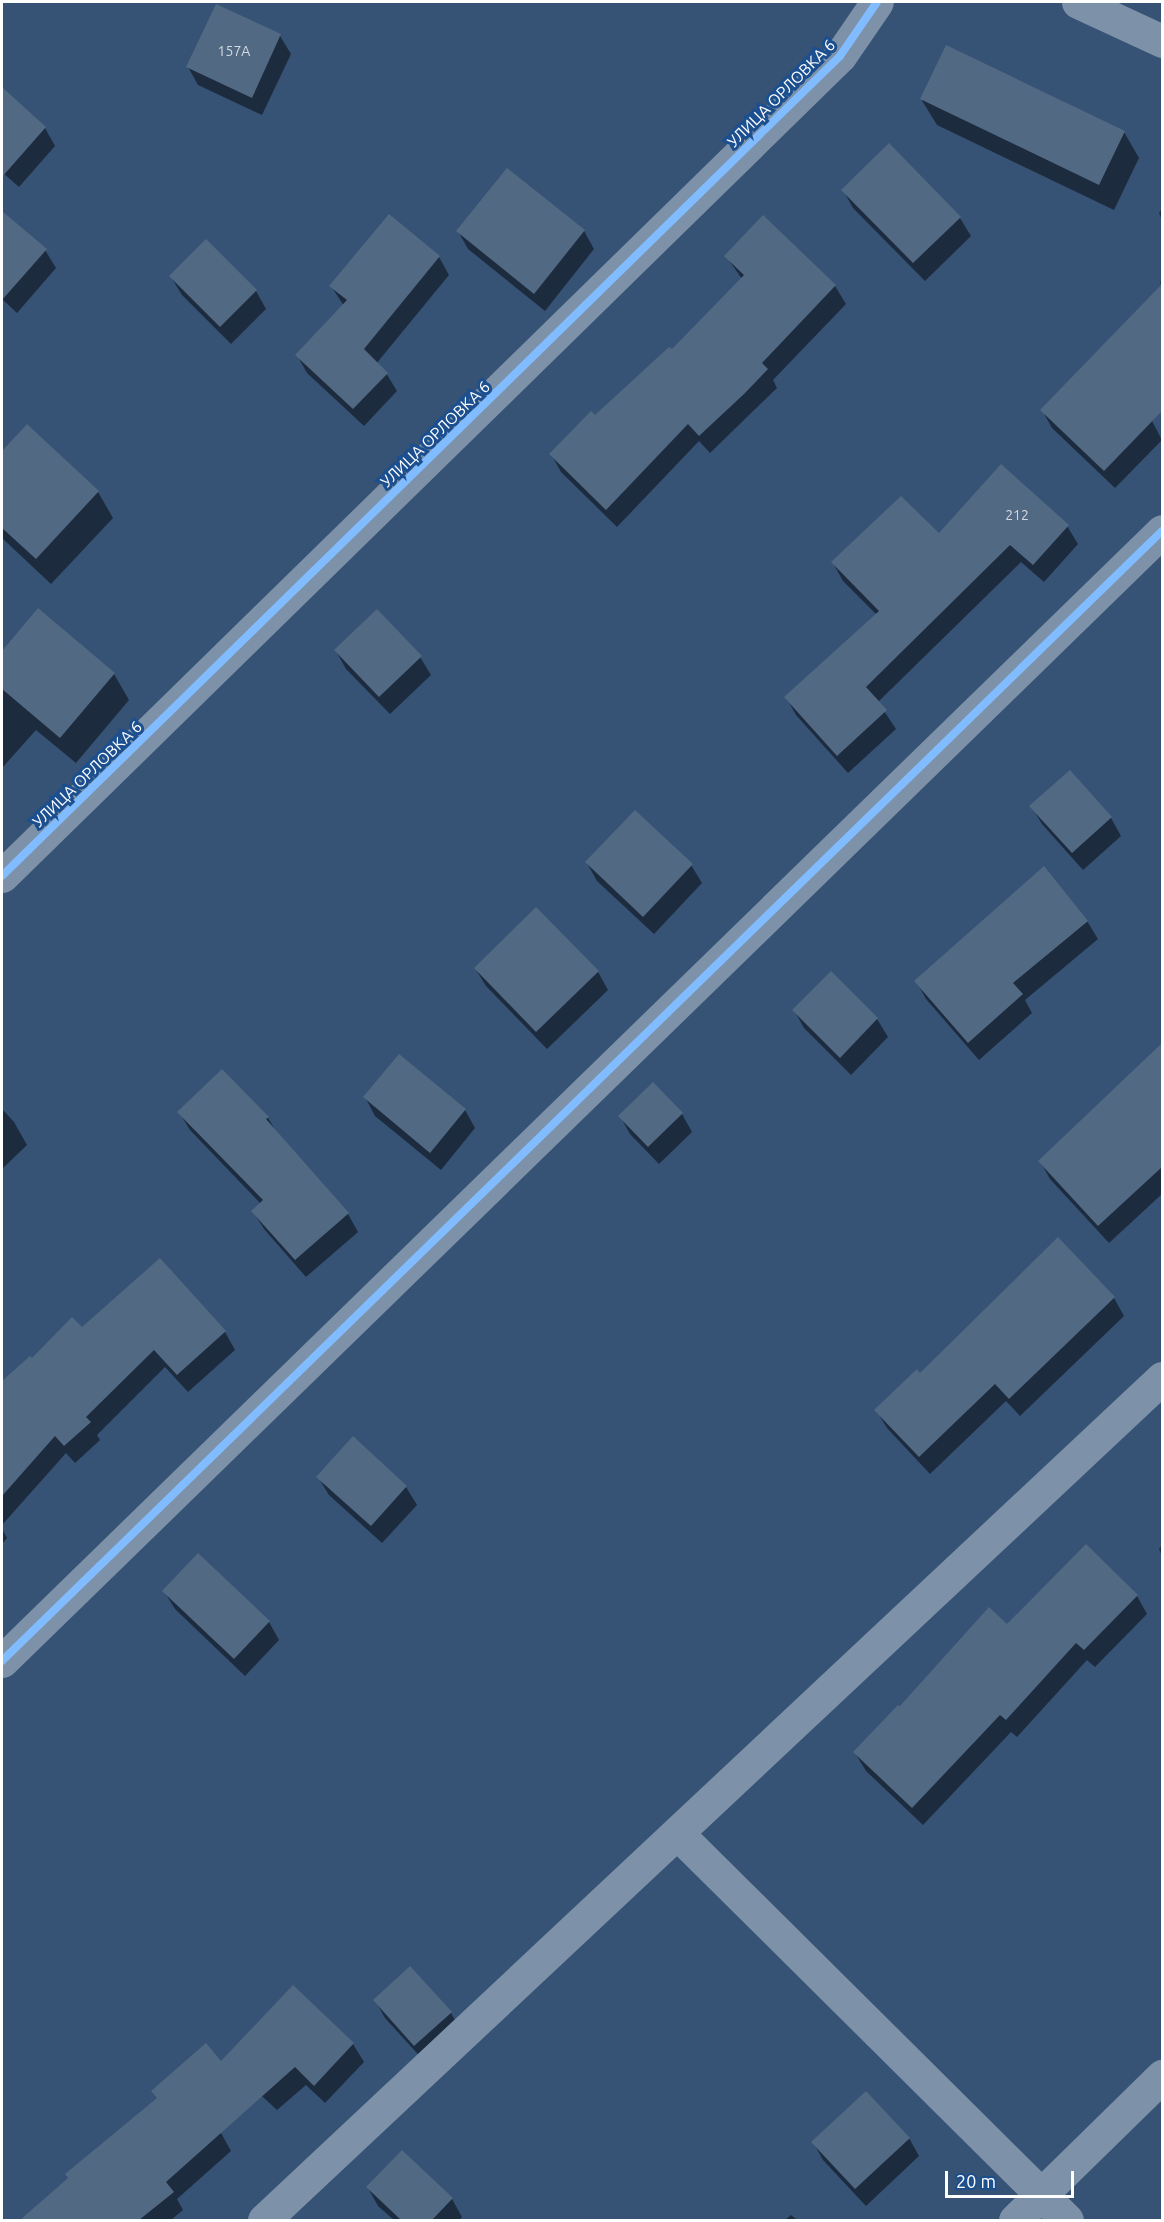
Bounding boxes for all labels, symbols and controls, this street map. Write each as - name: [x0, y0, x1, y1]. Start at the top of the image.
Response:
- street label: УЛИЦА ОРЛОВКА 6: [723, 35, 839, 151]
- house number: 157А: [218, 43, 250, 59]
- street label: УЛИЦА ОРЛОВКА 6: [376, 377, 494, 491]
- house number: 212: [1005, 507, 1029, 523]
- street label: УЛИЦА ОРЛОВКА 6: [28, 717, 146, 831]
- scale bar: [948, 2159, 1077, 2197]
- text: 20 m: [956, 2171, 996, 2191]

